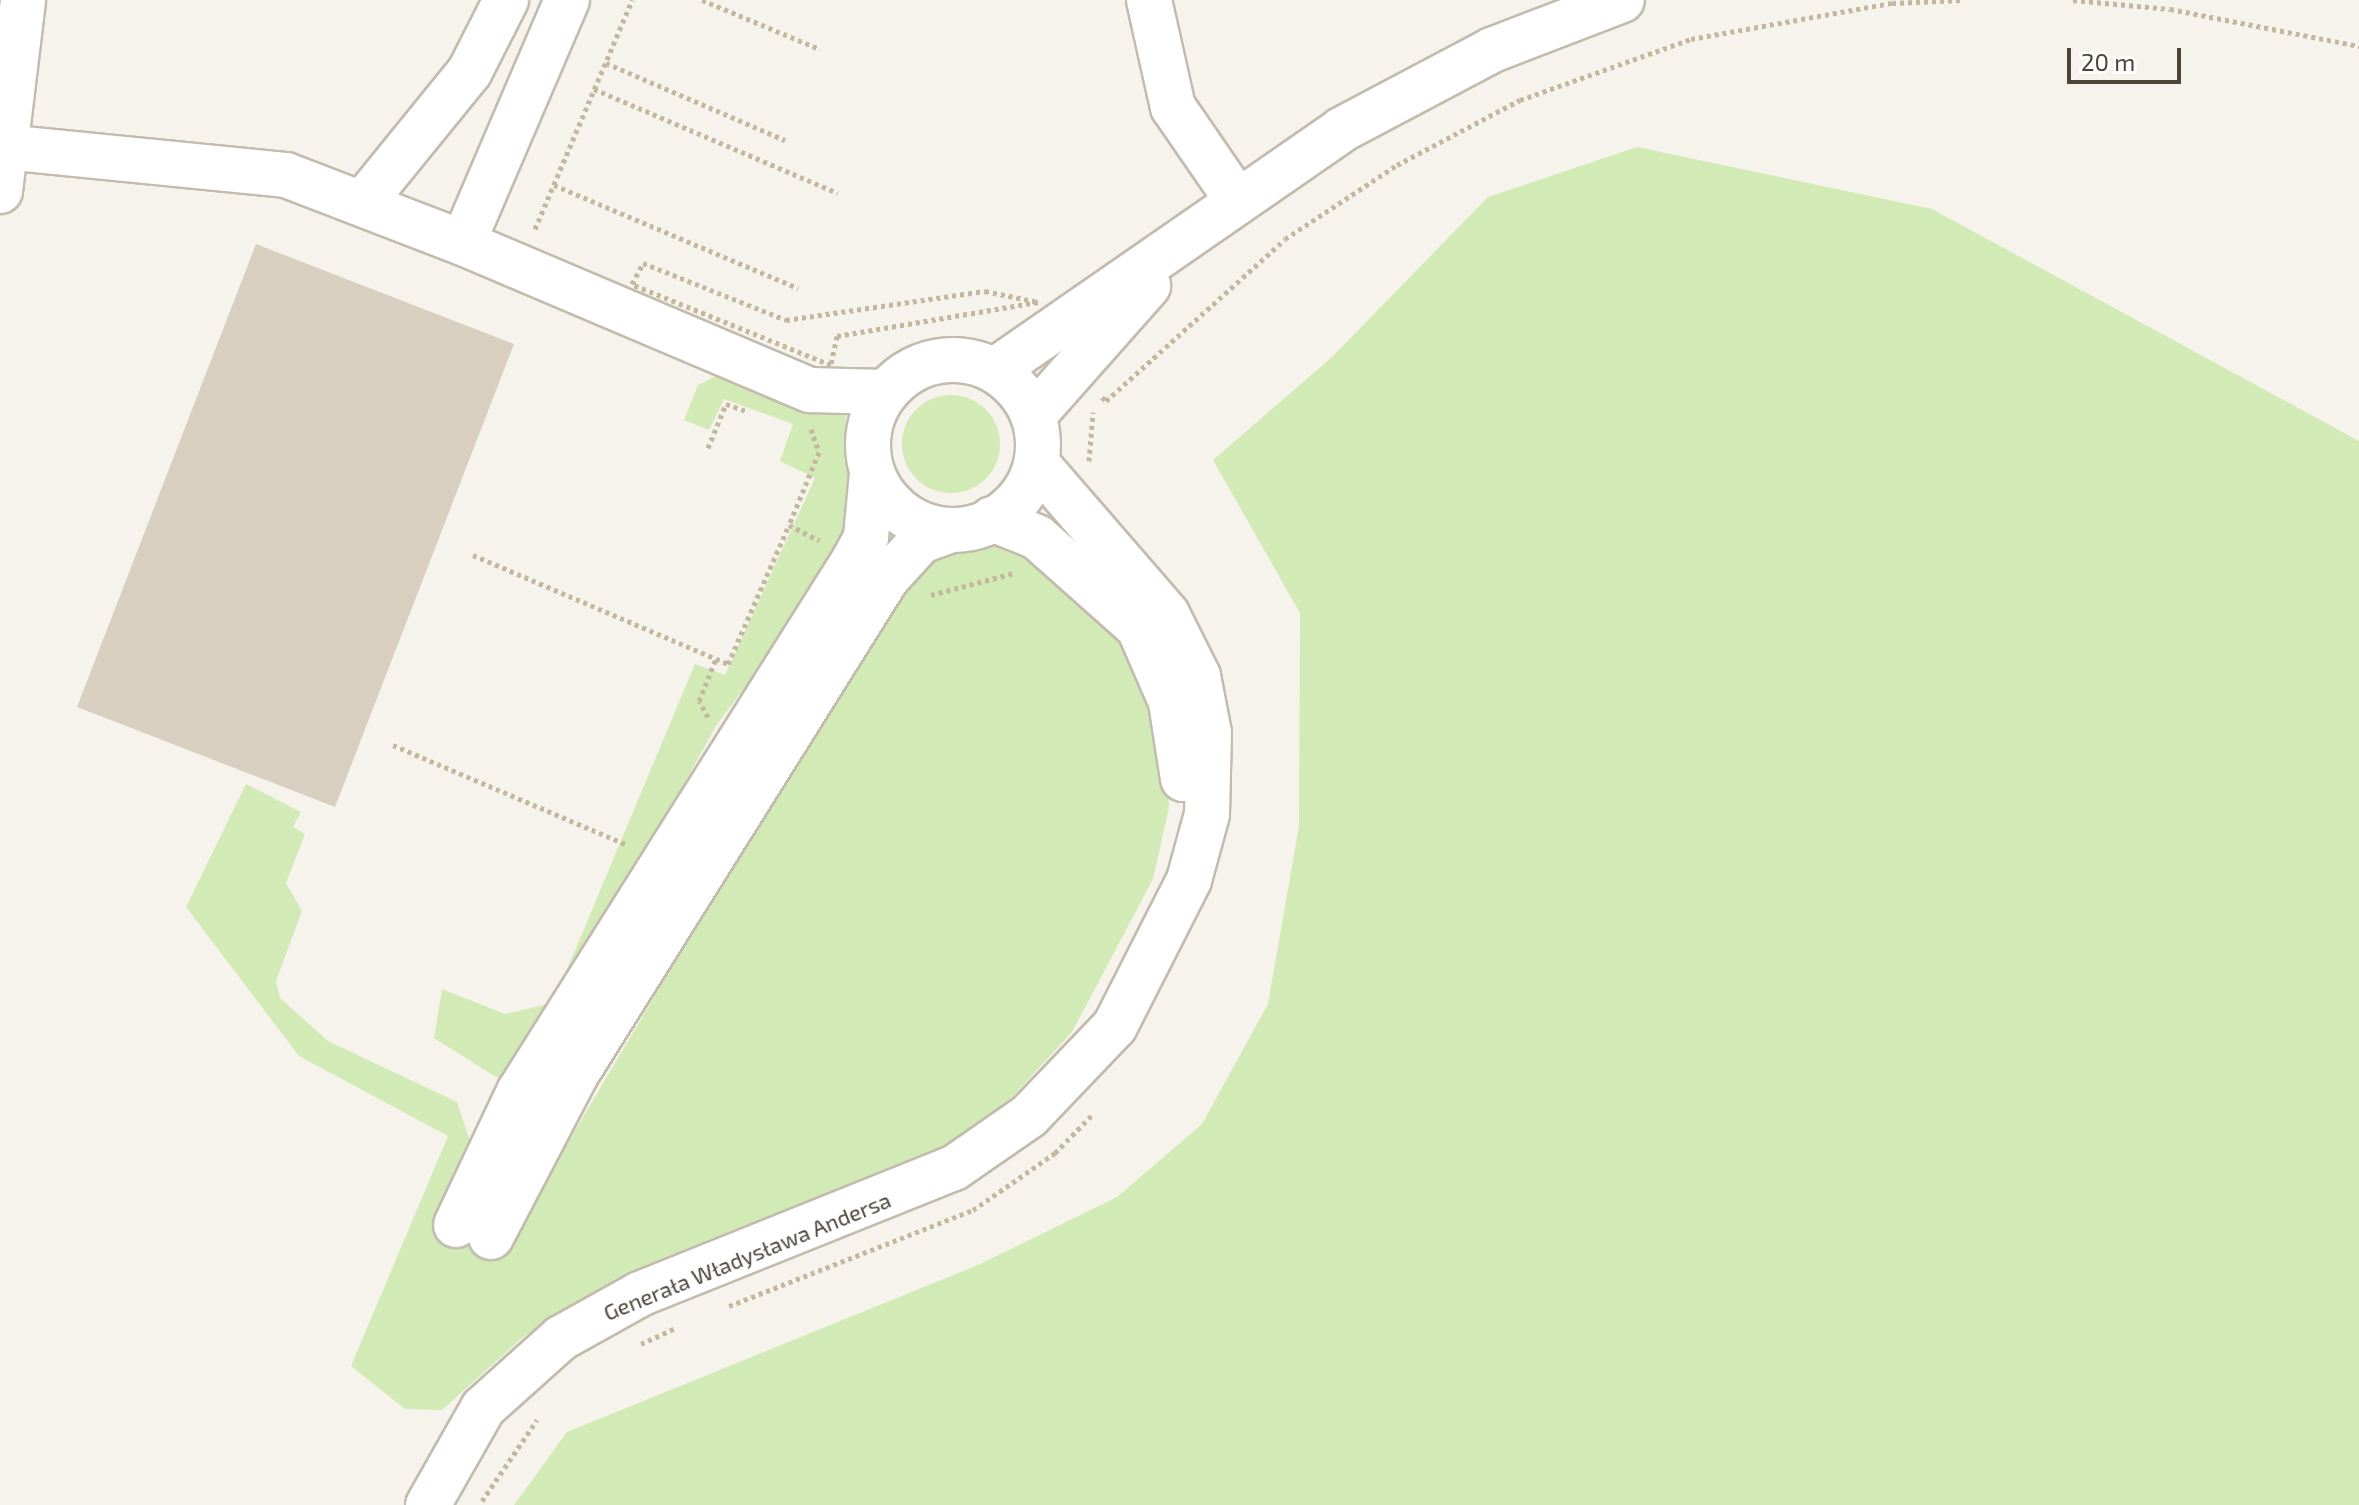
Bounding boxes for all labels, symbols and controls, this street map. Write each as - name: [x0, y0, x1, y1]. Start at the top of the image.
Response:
- scale bar: [2071, 32, 2185, 82]
- text: 20 m: [2081, 47, 2135, 76]
- street label: Generała Władysława Andersa: [599, 1186, 895, 1326]

